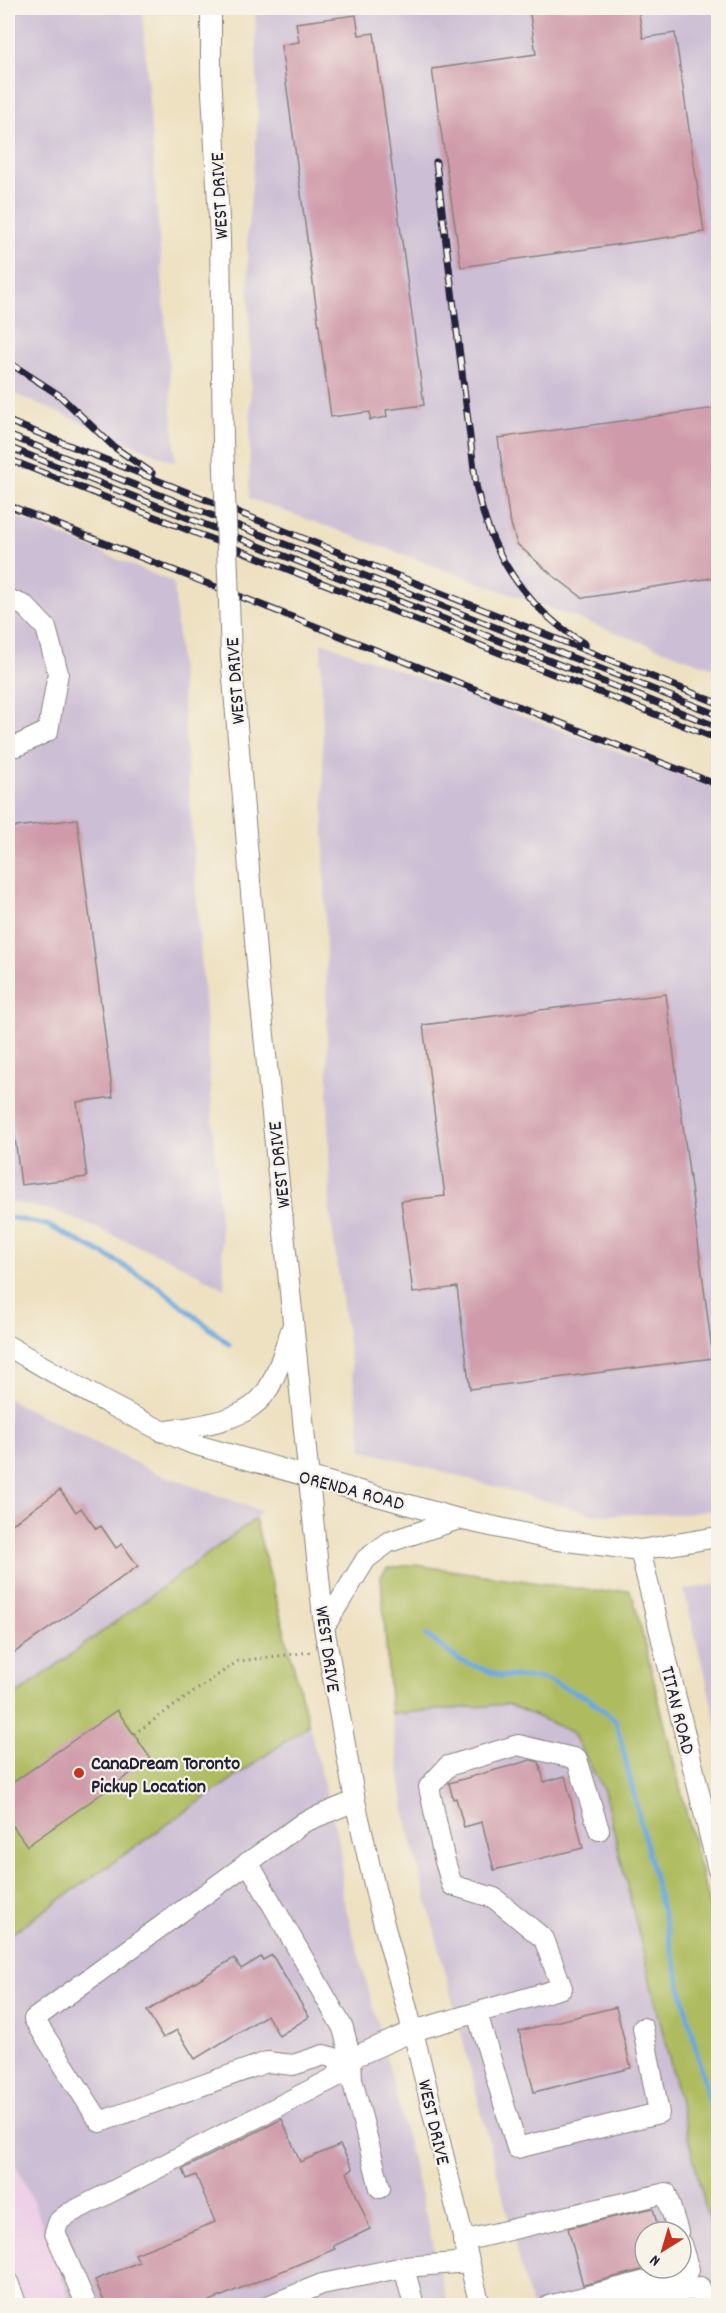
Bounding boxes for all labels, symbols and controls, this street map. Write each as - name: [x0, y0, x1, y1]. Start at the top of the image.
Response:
- street label: WEST DRIVE: [205, 152, 237, 240]
- street label: WEST DRIVE: [220, 636, 254, 725]
- street label: WEST DRIVE: [263, 1120, 299, 1209]
- street label: ORENDA ROAD: [295, 1464, 407, 1519]
- street label: WEST DRIVE: [306, 1604, 346, 1694]
- street label: TITAN ROAD: [652, 1664, 701, 1758]
- place label: CanaDream Toronto Pickup Location: [91, 1751, 240, 1802]
- marker: CanaDream Toronto Pickup Location: [72, 1766, 86, 1780]
- street label: WEST DRIVE: [409, 2077, 455, 2168]
- north arrow: [633, 2220, 693, 2280]
- text: N: [645, 2248, 666, 2272]

